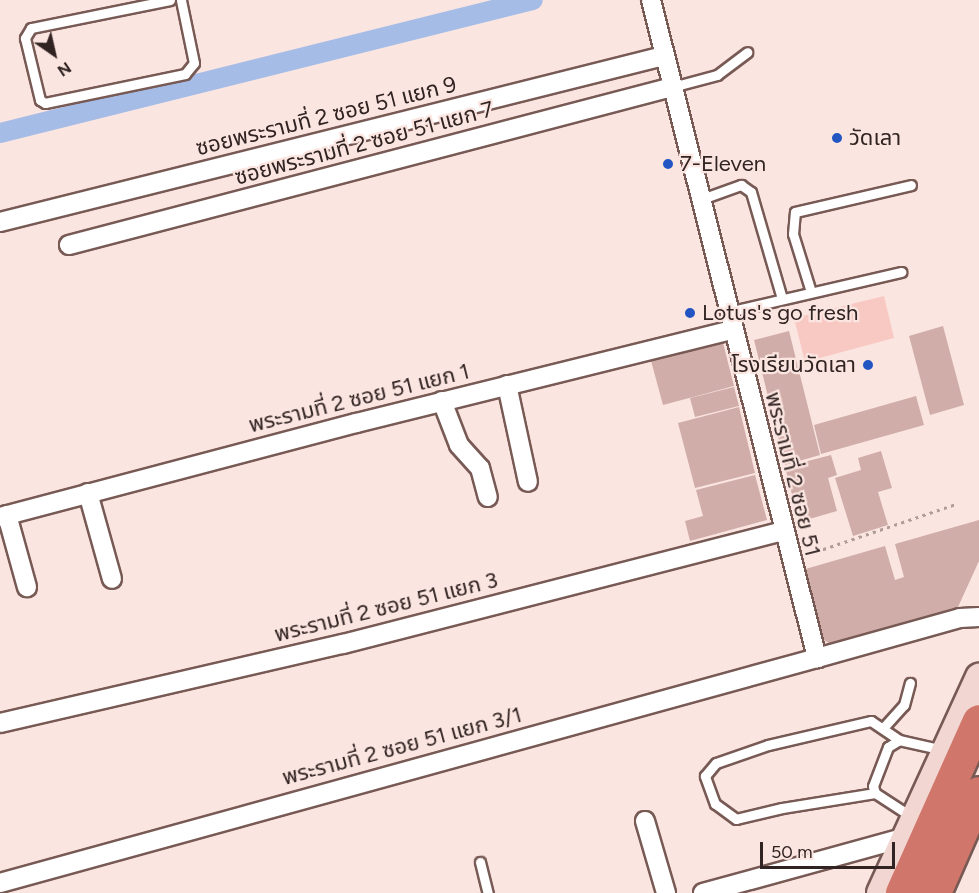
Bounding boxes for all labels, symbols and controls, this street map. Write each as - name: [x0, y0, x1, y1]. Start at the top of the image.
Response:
- north arrow: [24, 24, 84, 84]
- text: N: [54, 58, 75, 81]
- street label: ซอยพระรามที่ 2 ซอย 51 แยก 9: [193, 71, 459, 161]
- street label: ซอยพระรามที่ 2 ซอย 51 แยก 7: [232, 96, 496, 190]
- place label: วัดเลา: [849, 125, 901, 151]
- marker: วัดเลา: [830, 131, 844, 145]
- place label: 7-Eleven: [680, 151, 766, 177]
- marker: 7-Eleven: [661, 157, 675, 171]
- place label: Lotus's go fresh: [702, 300, 858, 326]
- marker: Lotus's go fresh: [683, 306, 697, 320]
- place label: โรงเรียนวัดเลา: [731, 352, 856, 378]
- street label: พระรามที่ 2 ซอย 51 แยก 1: [246, 358, 472, 438]
- marker: โรงเรียนวัดเลา: [861, 358, 875, 372]
- street label: พระรามที่ 2 ซอย 51: [760, 389, 826, 559]
- street label: พระรามที่ 2 ซอย 51 แยก 3: [272, 566, 500, 648]
- street label: พระรามที่ 2 ซอย 51 แยก 3/1: [279, 701, 525, 791]
- scale bar: [763, 830, 898, 868]
- text: 50 m: [771, 841, 813, 863]

